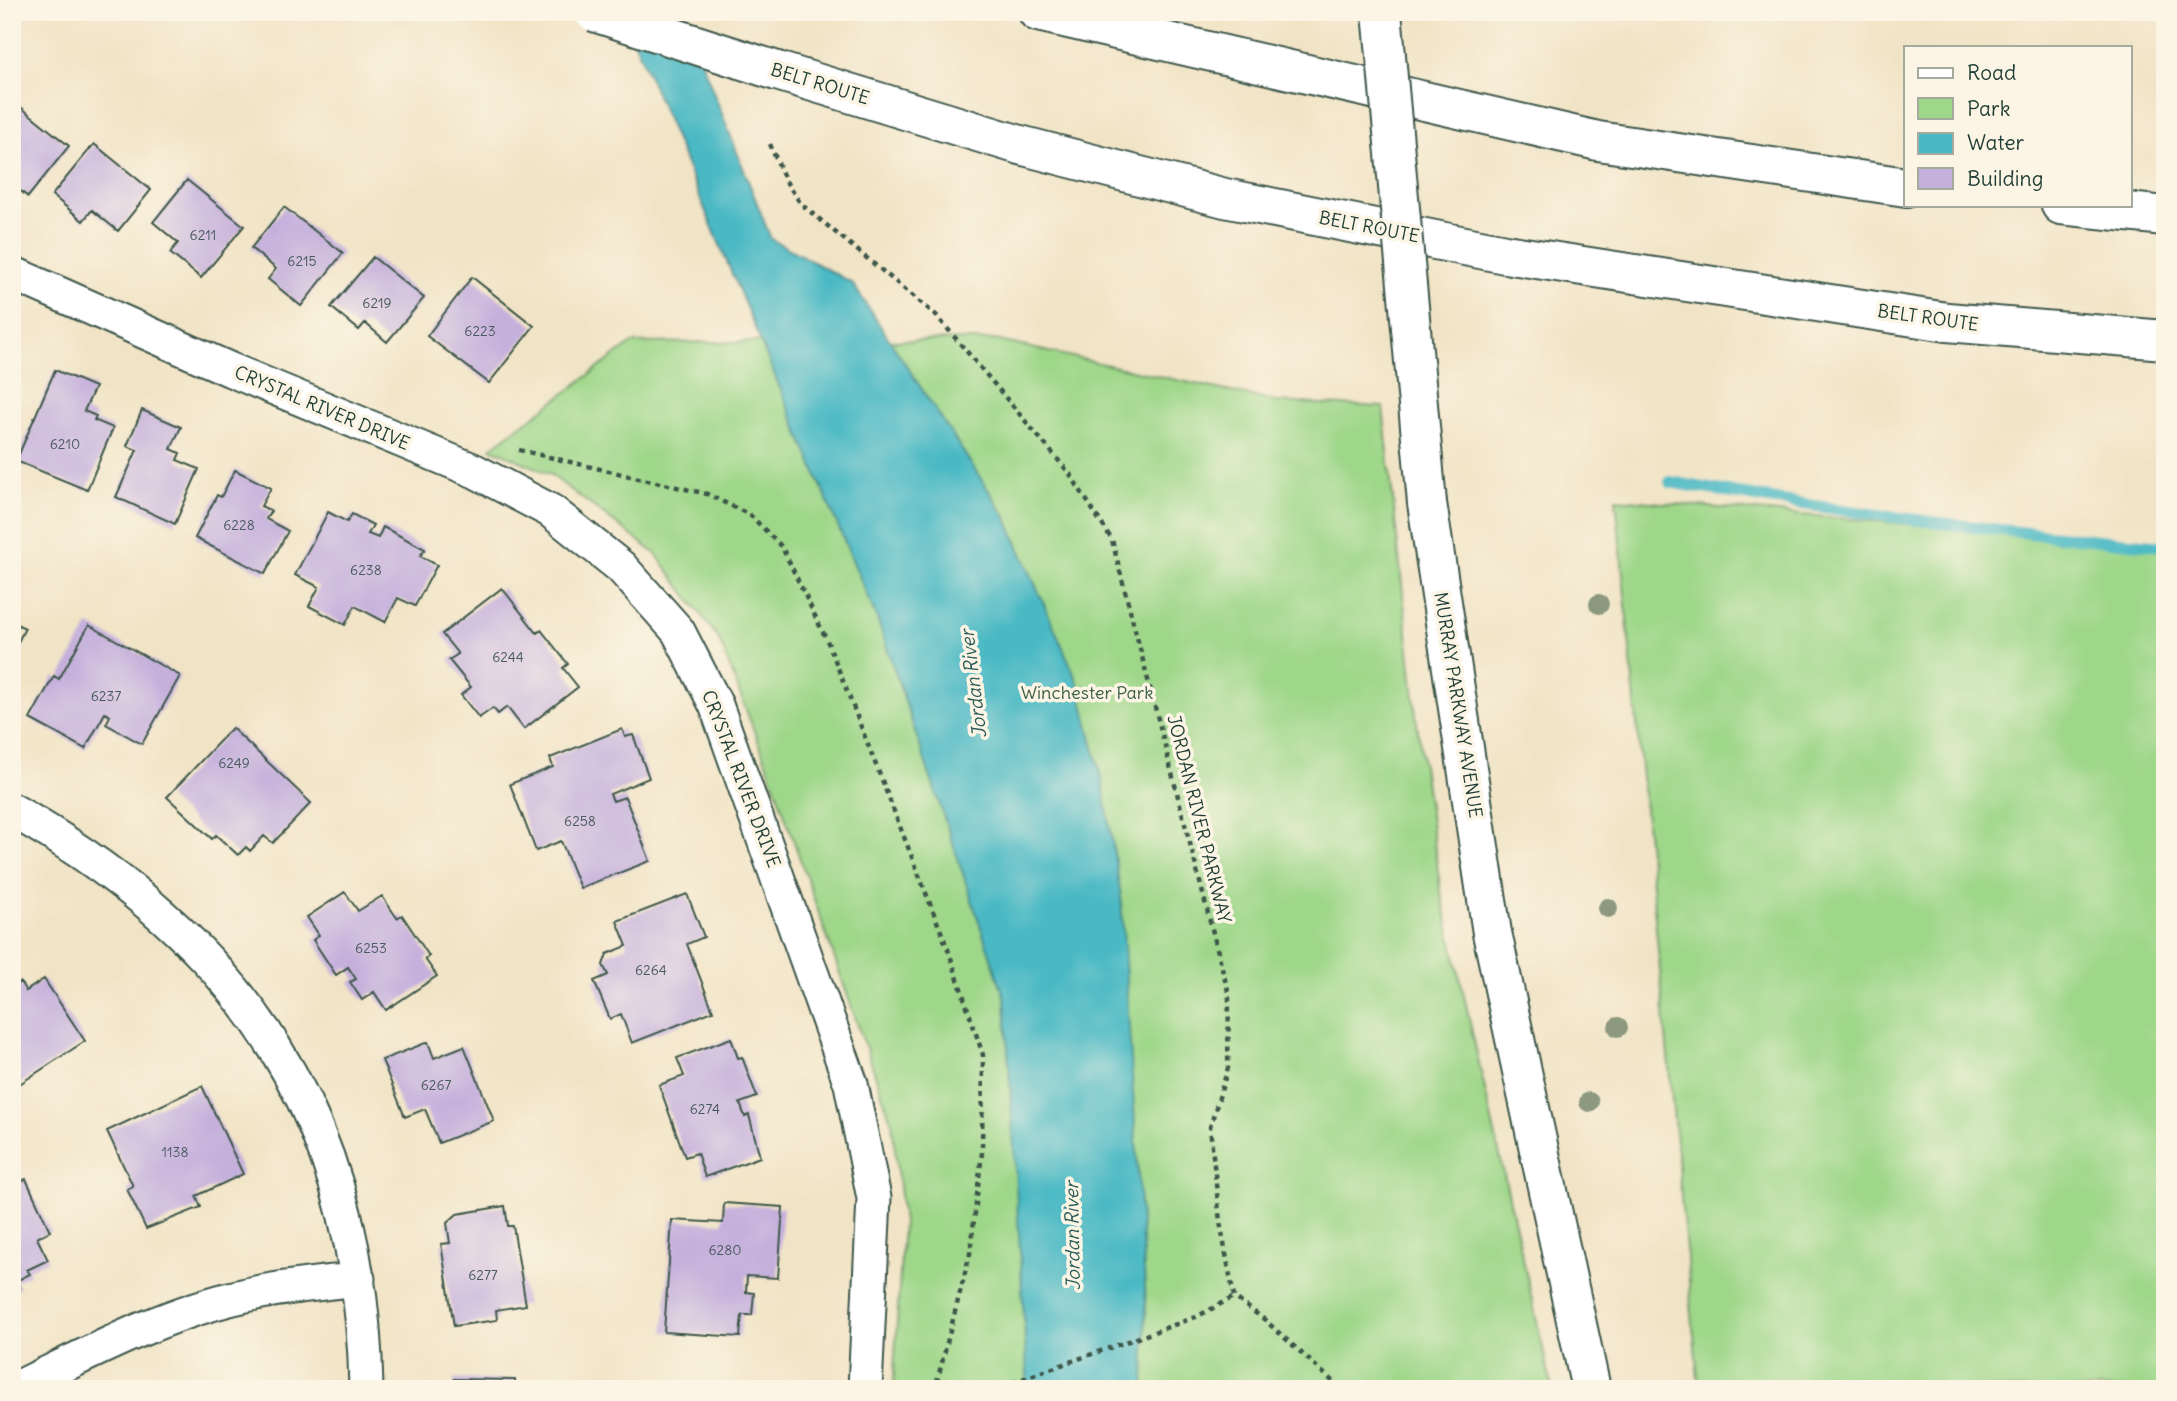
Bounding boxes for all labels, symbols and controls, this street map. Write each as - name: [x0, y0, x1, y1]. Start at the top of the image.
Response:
- legend: [1904, 46, 2132, 206]
- street label: BELT ROUTE: [768, 58, 872, 109]
- text: Road: [1967, 59, 2016, 86]
- text: Park: [1967, 95, 2010, 122]
- text: Water: [1967, 129, 2025, 156]
- text: Building: [1967, 165, 2043, 192]
- street label: BELT ROUTE: [1317, 206, 1421, 248]
- house number: 6211: [190, 226, 216, 244]
- house number: 6215: [287, 252, 317, 270]
- house number: 6219: [362, 294, 392, 312]
- street label: BELT ROUTE: [1876, 299, 1980, 336]
- house number: 6223: [464, 322, 496, 340]
- street label: CRYSTAL RIVER DRIVE: [231, 360, 413, 455]
- house number: 6210: [50, 435, 80, 453]
- house number: 6228: [223, 516, 255, 534]
- house number: 6238: [350, 561, 382, 579]
- street label: MURRAY PARKWAY AVENUE: [1429, 590, 1488, 820]
- water label: Jordan River: [954, 626, 992, 740]
- house number: 6244: [492, 648, 524, 666]
- park label: Winchester Park: [1021, 681, 1153, 704]
- house number: 6237: [91, 687, 121, 705]
- street label: CRYSTAL RIVER DRIVE: [697, 687, 786, 871]
- street label: JORDAN RIVER PARKWAY: [1162, 712, 1237, 925]
- house number: 6249: [218, 754, 250, 772]
- house number: 6258: [564, 812, 596, 830]
- house number: 6253: [355, 939, 387, 957]
- house number: 6264: [635, 961, 667, 979]
- house number: 6267: [421, 1076, 451, 1094]
- house number: 6274: [690, 1100, 720, 1118]
- house number: 1138: [161, 1143, 189, 1161]
- water label: Jordan River: [1059, 1179, 1085, 1291]
- house number: 6280: [708, 1241, 742, 1259]
- house number: 6277: [468, 1266, 498, 1284]

